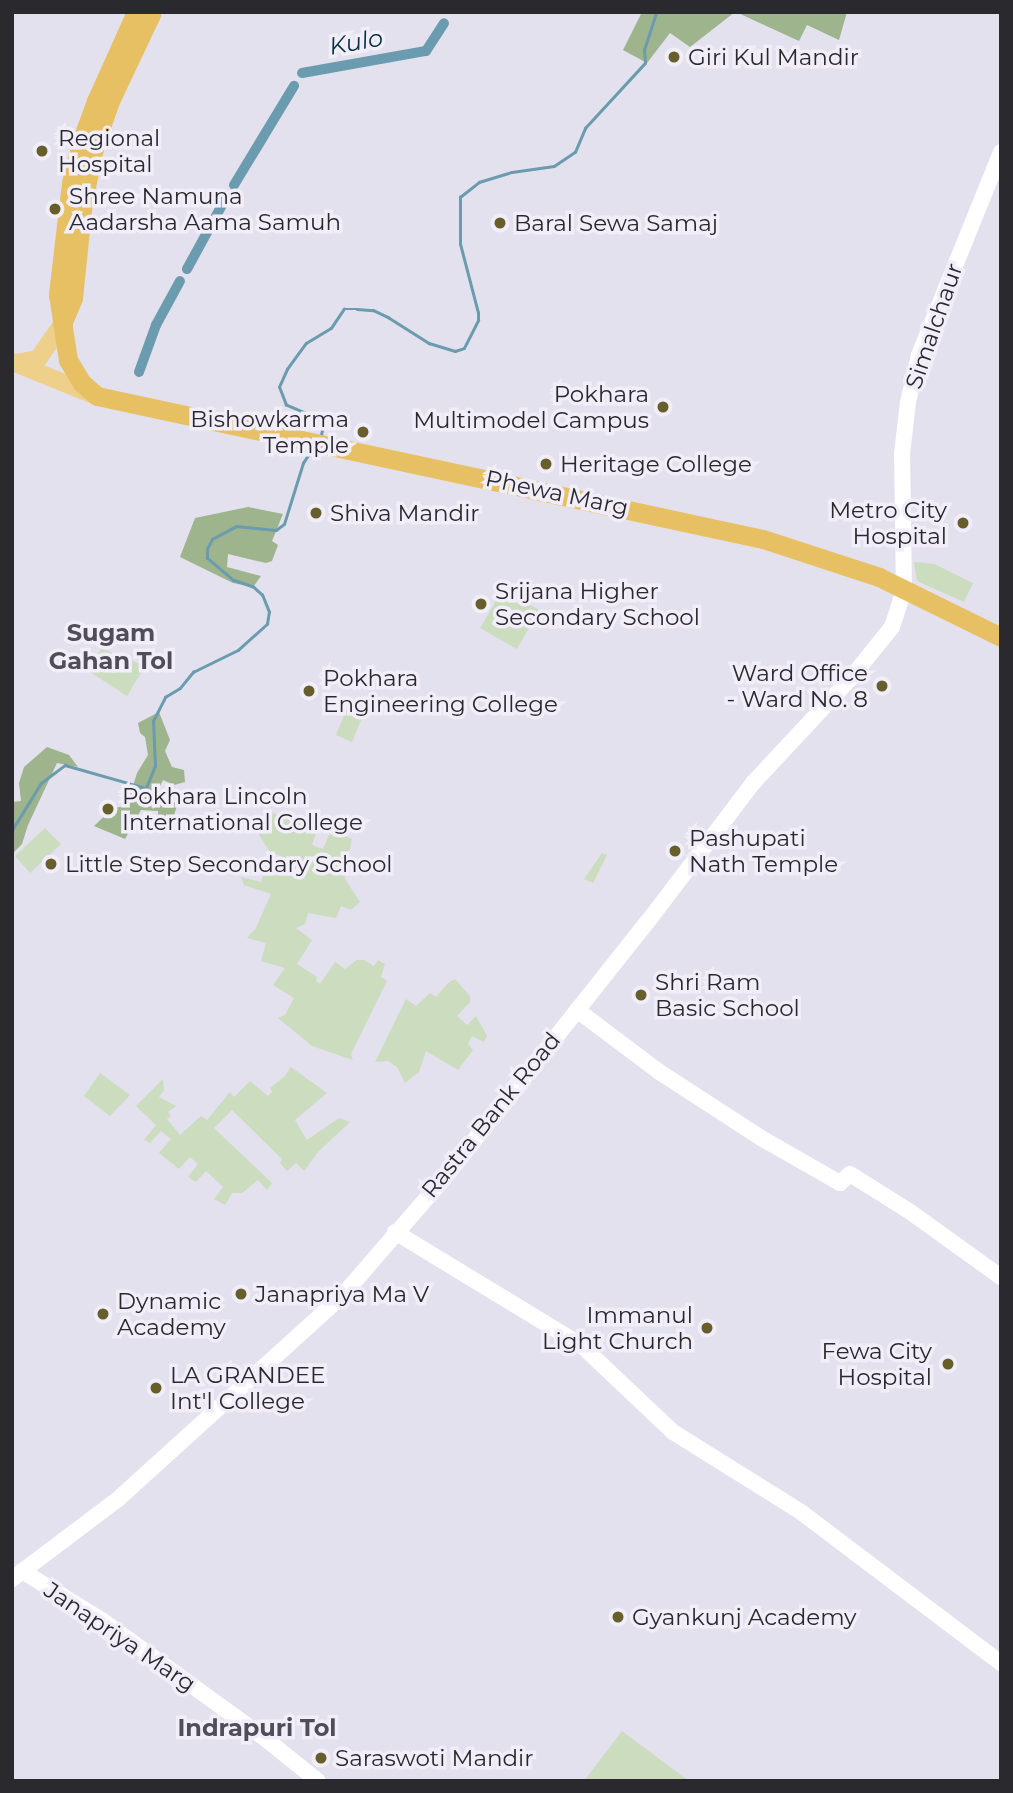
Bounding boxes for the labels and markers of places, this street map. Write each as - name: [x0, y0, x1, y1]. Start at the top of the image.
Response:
- place label: Giri Kul Mandir: [688, 43, 859, 71]
- marker: Giri Kul Mandir: [666, 49, 682, 65]
- place label: Regional Hospital: [58, 124, 160, 178]
- marker: Regional Hospital: [32, 141, 52, 161]
- place label: Shree Namuna Aadarsha Aama Samuh: [69, 182, 341, 236]
- marker: Shree Namuna Aadarsha Aama Samuh: [47, 201, 63, 217]
- place label: Baral Sewa Samaj: [514, 209, 718, 237]
- marker: Baral Sewa Samaj: [492, 215, 508, 231]
- place label: Pokhara Multimodel Campus: [413, 380, 649, 434]
- marker: Pokhara Multimodel Campus: [655, 399, 671, 415]
- place label: Bishowkarma Temple: [190, 405, 349, 459]
- marker: Bishowkarma Temple: [355, 424, 371, 440]
- place label: Heritage College: [560, 450, 752, 478]
- marker: Heritage College: [538, 456, 554, 472]
- place label: Metro City Hospital: [829, 496, 947, 550]
- place label: Shiva Mandir: [330, 499, 480, 527]
- marker: Shiva Mandir: [308, 505, 324, 521]
- marker: Metro City Hospital: [953, 513, 973, 533]
- place label: Srijana Higher Secondary School: [495, 577, 700, 631]
- marker: Srijana Higher Secondary School: [473, 596, 489, 612]
- place label: Ward Office - Ward No. 8: [726, 659, 868, 713]
- place label: Pokhara Engineering College: [323, 664, 558, 718]
- marker: Ward Office - Ward No. 8: [874, 678, 890, 694]
- marker: Pokhara Engineering College: [301, 683, 317, 699]
- place label: Pokhara Lincoln International College: [122, 782, 363, 836]
- marker: Pokhara Lincoln International College: [100, 801, 116, 817]
- place label: Pashupati Nath Temple: [689, 824, 838, 878]
- marker: Pashupati Nath Temple: [667, 843, 683, 859]
- place label: Little Step Secondary School: [65, 850, 393, 878]
- marker: Little Step Secondary School: [43, 856, 59, 872]
- place label: Shri Ram Basic School: [655, 968, 800, 1022]
- marker: Shri Ram Basic School: [633, 987, 649, 1003]
- place label: Janapriya Ma V: [255, 1280, 429, 1308]
- marker: Janapriya Ma V: [233, 1286, 249, 1302]
- place label: Dynamic Academy: [117, 1287, 226, 1341]
- place label: Immanul Light Church: [542, 1301, 693, 1355]
- marker: Dynamic Academy: [95, 1306, 111, 1322]
- marker: Immanul Light Church: [699, 1320, 715, 1336]
- place label: Fewa City Hospital: [822, 1337, 932, 1391]
- marker: Fewa City Hospital: [938, 1354, 958, 1374]
- place label: LA GRANDEE Int'l College: [170, 1361, 325, 1415]
- marker: LA GRANDEE Int'l College: [148, 1380, 164, 1396]
- place label: Gyankunj Academy: [632, 1603, 857, 1631]
- marker: Gyankunj Academy: [610, 1609, 626, 1625]
- place label: Saraswoti Mandir: [335, 1744, 533, 1772]
- marker: Saraswoti Mandir: [313, 1750, 329, 1766]

